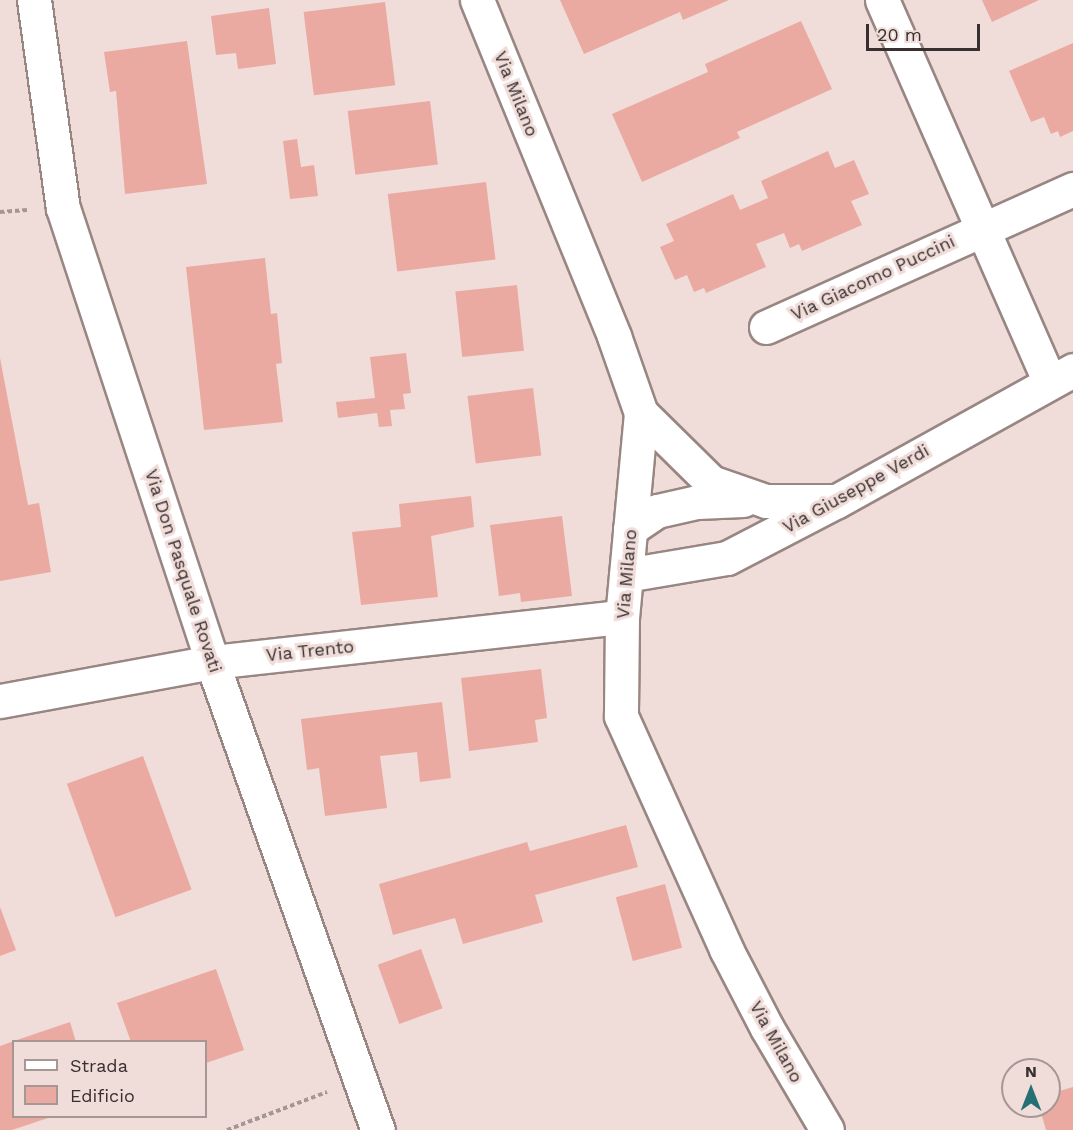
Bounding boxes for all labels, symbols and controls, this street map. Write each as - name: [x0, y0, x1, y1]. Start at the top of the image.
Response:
- scale bar: [869, 12, 983, 50]
- text: 20 m: [877, 24, 922, 45]
- street label: Via Milano: [489, 48, 543, 140]
- street label: Via Giacomo Puccini: [787, 230, 959, 326]
- street label: Via Giuseppe Verdi: [779, 440, 933, 538]
- street label: Via Don Pasquale Rovati: [140, 466, 226, 676]
- street label: Via Milano: [612, 528, 642, 620]
- street label: Via Trento: [265, 636, 355, 666]
- street label: Via Milano: [745, 997, 807, 1087]
- legend: [12, 1040, 207, 1118]
- text: Strada: [70, 1055, 128, 1076]
- north arrow: [1001, 1058, 1061, 1118]
- text: N: [1025, 1062, 1037, 1081]
- text: Edificio: [70, 1085, 135, 1106]

